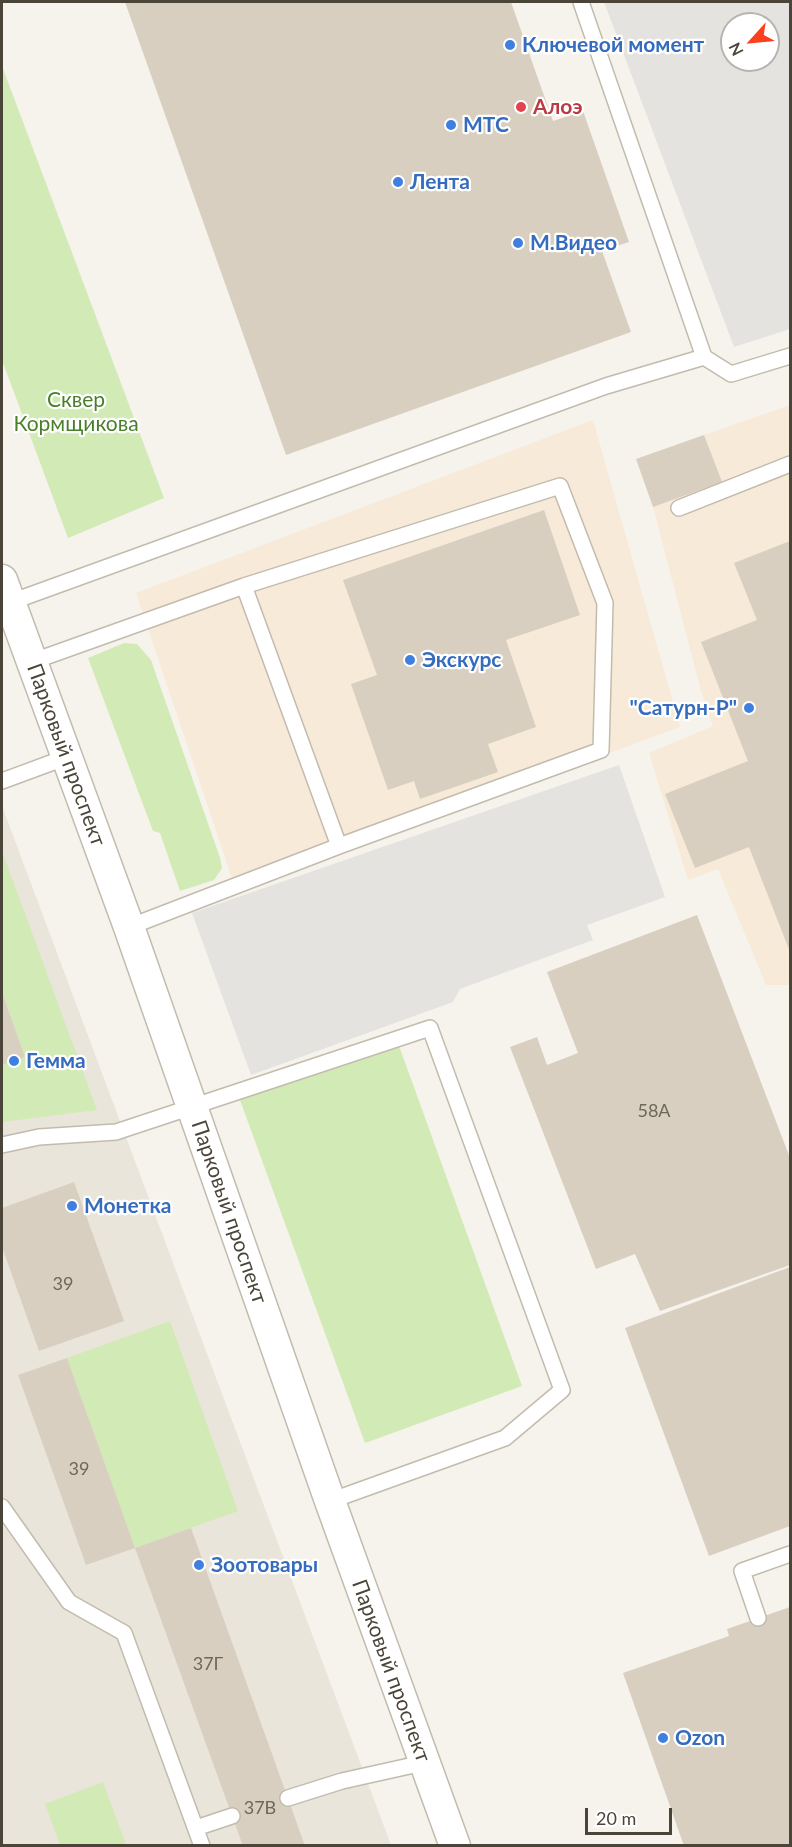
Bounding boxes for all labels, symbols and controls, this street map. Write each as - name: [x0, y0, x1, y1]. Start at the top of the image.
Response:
- north arrow: [720, 12, 780, 72]
- place label: Ключевой момент: [522, 32, 704, 58]
- marker: Ключевой момент: [503, 38, 517, 52]
- text: N: [724, 40, 747, 59]
- place label: Алоэ: [533, 94, 582, 120]
- marker: Алоэ: [514, 100, 528, 114]
- place label: МТС: [463, 112, 509, 138]
- marker: МТС: [444, 118, 458, 132]
- place label: Лента: [410, 169, 470, 195]
- marker: Лента: [391, 175, 405, 189]
- place label: М.Видео: [530, 230, 617, 256]
- marker: М.Видео: [511, 236, 525, 250]
- park label: Сквер Кормщикова: [13, 387, 139, 437]
- place label: Экскурс: [422, 647, 501, 673]
- marker: Экскурс: [403, 653, 417, 667]
- street label: Парковый проспект: [21, 660, 111, 850]
- place label: "Сатурн-Р": [629, 695, 737, 721]
- marker: "Сатурн-Р": [742, 701, 756, 715]
- place label: Гемма: [26, 1048, 86, 1074]
- marker: Гемма: [7, 1054, 21, 1068]
- house number: 58А: [637, 1100, 671, 1122]
- street label: Парковый проспект: [186, 1117, 272, 1307]
- place label: Монетка: [84, 1193, 172, 1219]
- marker: Монетка: [65, 1199, 79, 1213]
- house number: 39: [53, 1273, 73, 1295]
- house number: 39: [69, 1458, 89, 1480]
- place label: Зоотовары: [211, 1552, 318, 1578]
- marker: Зоотовары: [192, 1558, 206, 1572]
- street label: Парковый проспект: [346, 1576, 436, 1766]
- house number: 37Г: [193, 1653, 223, 1675]
- place label: Ozon: [675, 1725, 725, 1751]
- marker: Ozon: [656, 1731, 670, 1745]
- scale bar: [588, 1796, 675, 1834]
- house number: 37В: [244, 1797, 276, 1819]
- text: 20 m: [596, 1807, 636, 1829]

